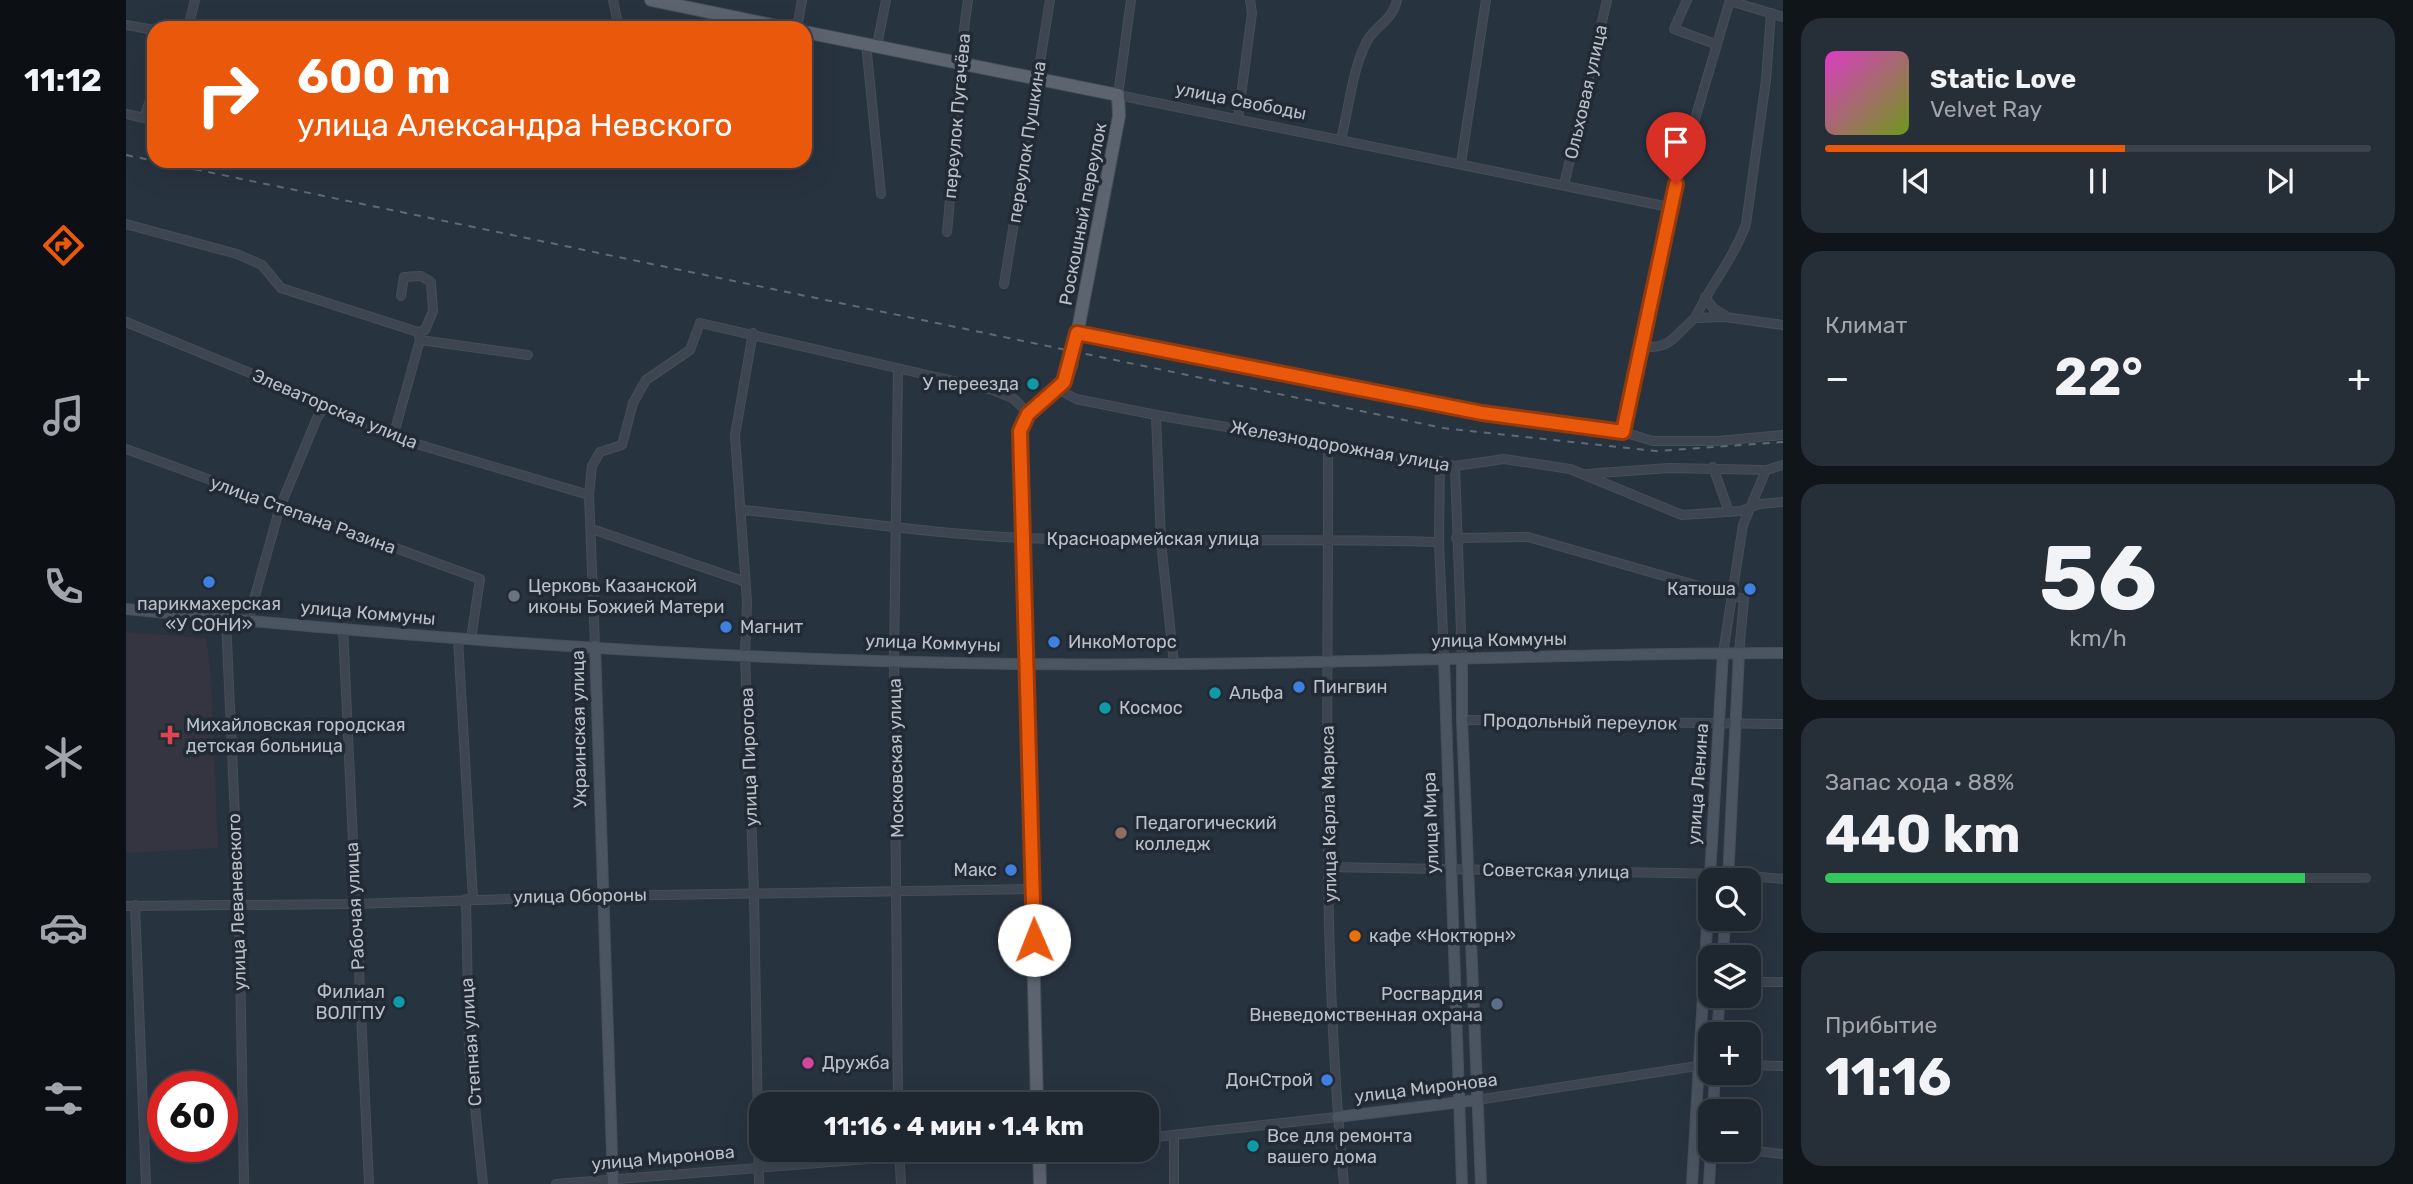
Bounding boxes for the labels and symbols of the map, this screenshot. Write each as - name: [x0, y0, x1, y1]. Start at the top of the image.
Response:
- street label: Ольховая улица: [1560, 23, 1612, 161]
- street label: переулок Пугачёва: [939, 32, 975, 200]
- street label: переулок Пушкина: [1003, 59, 1051, 225]
- street label: улица Свободы: [1174, 78, 1308, 124]
- pin: [1646, 112, 1706, 184]
- street label: Роскошный переулок: [1055, 121, 1112, 307]
- street label: Элеваторская улица: [249, 364, 421, 454]
- place label: У переезда: [922, 373, 1019, 395]
- marker: У переезда: [1025, 376, 1041, 392]
- street label: Железнодорожная улица: [1229, 416, 1451, 476]
- street label: улица Степана Разина: [207, 471, 399, 559]
- street label: Красноармейская улица: [1047, 528, 1259, 550]
- marker: парикмахерская «У СОНИ»: [201, 574, 217, 590]
- place label: Церковь Казанской иконы Божией Матери: [528, 575, 725, 618]
- place label: Катюша: [1667, 578, 1736, 600]
- marker: Катюша: [1742, 581, 1758, 597]
- marker: Церковь Казанской иконы Божией Матери: [506, 588, 522, 604]
- place label: парикмахерская «У СОНИ»: [137, 593, 281, 636]
- street label: улица Коммуны: [299, 596, 437, 630]
- place label: Магнит: [740, 616, 803, 638]
- marker: Магнит: [718, 619, 734, 635]
- street label: улица Коммуны: [1431, 628, 1567, 652]
- street label: улица Коммуны: [865, 630, 1001, 656]
- place label: ИнкоМоторс: [1068, 631, 1177, 653]
- marker: ИнкоМоторс: [1046, 634, 1062, 650]
- street label: Украинская улица: [567, 650, 591, 808]
- place label: Пингвин: [1313, 676, 1388, 698]
- street label: Московская улица: [884, 678, 908, 838]
- marker: Пингвин: [1291, 679, 1307, 695]
- place label: Альфа: [1229, 682, 1283, 704]
- marker: Альфа: [1207, 685, 1223, 701]
- street label: улица Пирогова: [736, 687, 762, 827]
- place label: Космос: [1119, 697, 1183, 719]
- marker: Космос: [1097, 700, 1113, 716]
- street label: Продольный переулок: [1483, 709, 1678, 735]
- place label: Михайловская городская детская больница: [186, 714, 406, 757]
- street label: улица Ленина: [1683, 722, 1713, 846]
- marker: Михайловская городская детская больница: [160, 725, 180, 745]
- street label: улица Карла Маркса: [1316, 725, 1342, 903]
- street label: улица Мира: [1418, 772, 1444, 874]
- place label: Педагогический колледж: [1135, 812, 1277, 855]
- street label: улица Леваневского: [223, 813, 251, 991]
- marker: Педагогический колледж: [1113, 825, 1129, 841]
- street label: Рабочая улица: [341, 841, 369, 971]
- place label: Макс: [954, 859, 997, 881]
- street label: Советская улица: [1482, 859, 1630, 883]
- marker: Макс: [1003, 862, 1019, 878]
- street label: улица Обороны: [513, 884, 647, 908]
- position arrow: [997, 903, 1071, 977]
- place label: кафе «Ноктюрн»: [1369, 925, 1516, 947]
- marker: кафе «Ноктюрн»: [1347, 928, 1363, 944]
- street label: Степная улица: [456, 977, 486, 1107]
- place label: Филиал ВОЛГПУ: [315, 981, 385, 1024]
- place label: Росгвардия Вневедомственная охрана: [1249, 983, 1483, 1026]
- marker: Филиал ВОЛГПУ: [391, 994, 407, 1010]
- marker: Росгвардия Вневедомственная охрана: [1489, 996, 1505, 1012]
- place label: Дружба: [822, 1052, 890, 1074]
- marker: Дружба: [800, 1055, 816, 1071]
- street label: улица Миронова: [1353, 1068, 1499, 1108]
- place label: ДонСтрой: [1226, 1069, 1313, 1091]
- speed limit sign: 60: [147, 1071, 238, 1162]
- marker: ДонСтрой: [1319, 1072, 1335, 1088]
- place label: Все для ремонта вашего дома: [1267, 1125, 1412, 1168]
- marker: Все для ремонта вашего дома: [1245, 1138, 1261, 1154]
- street label: улица Миронова: [590, 1141, 736, 1175]

